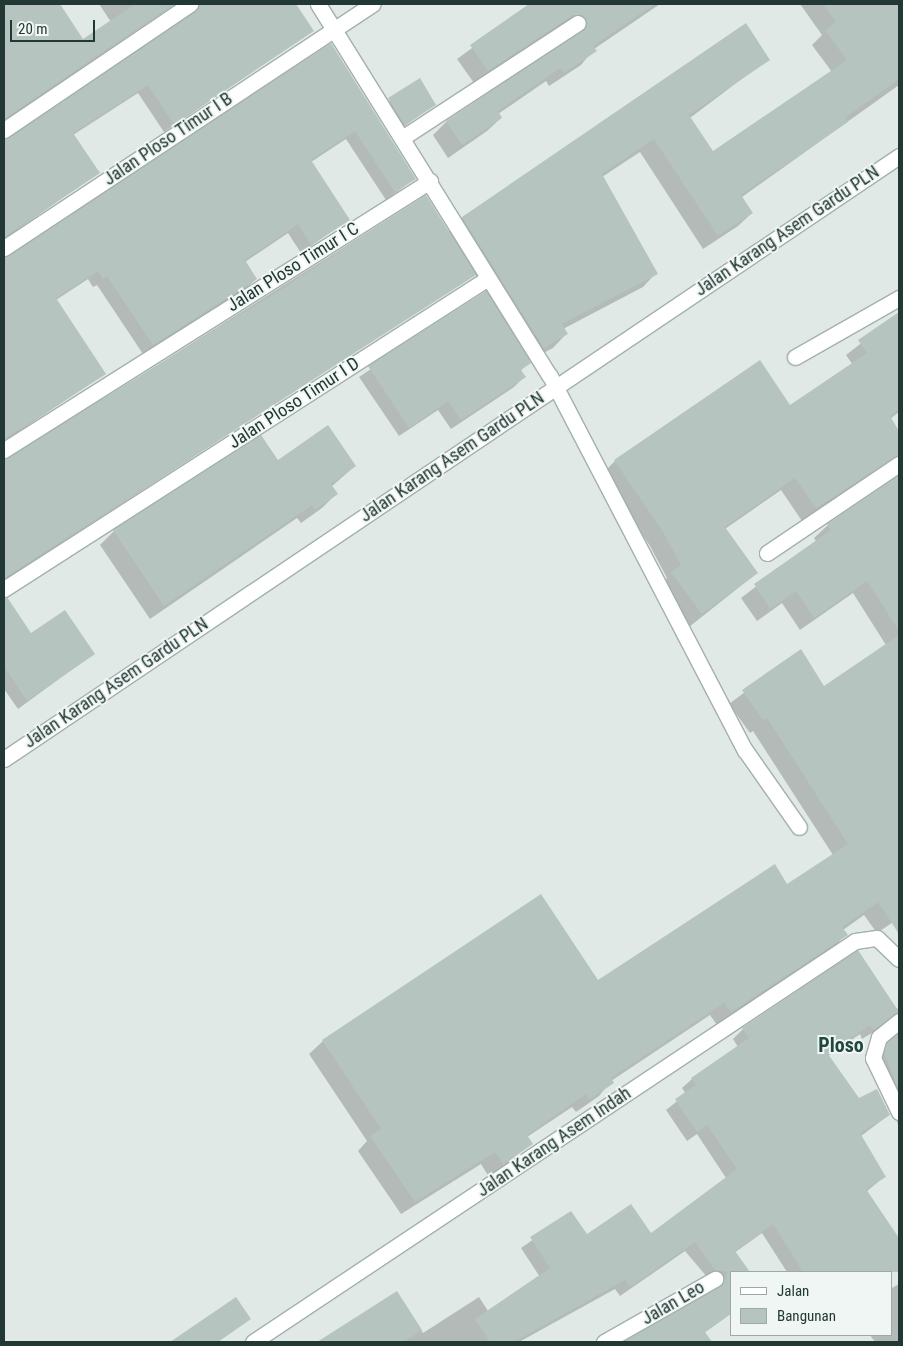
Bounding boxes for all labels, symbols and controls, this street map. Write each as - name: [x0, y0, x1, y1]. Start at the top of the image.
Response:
- scale bar: [12, 10, 98, 42]
- text: 20 m: [18, 20, 48, 38]
- street label: Jalan Ploso Timur I B: [99, 88, 237, 190]
- street label: Jalan Karang Asem Gardu PLN: [691, 161, 883, 301]
- street label: Jalan Ploso Timur I C: [223, 218, 363, 316]
- street label: Jalan Ploso Timur I D: [224, 353, 364, 453]
- street label: Jalan Karang Asem Gardu PLN: [356, 387, 548, 527]
- street label: Jalan Karang Asem Gardu PLN: [20, 613, 212, 753]
- district label: Ploso: [818, 1033, 864, 1057]
- street label: Jalan Karang Asem Indah: [473, 1082, 635, 1202]
- legend: [730, 1271, 893, 1336]
- street label: Jalan Leo: [638, 1276, 708, 1330]
- text: Jalan: [777, 1282, 809, 1300]
- text: Bangunan: [777, 1307, 836, 1325]

